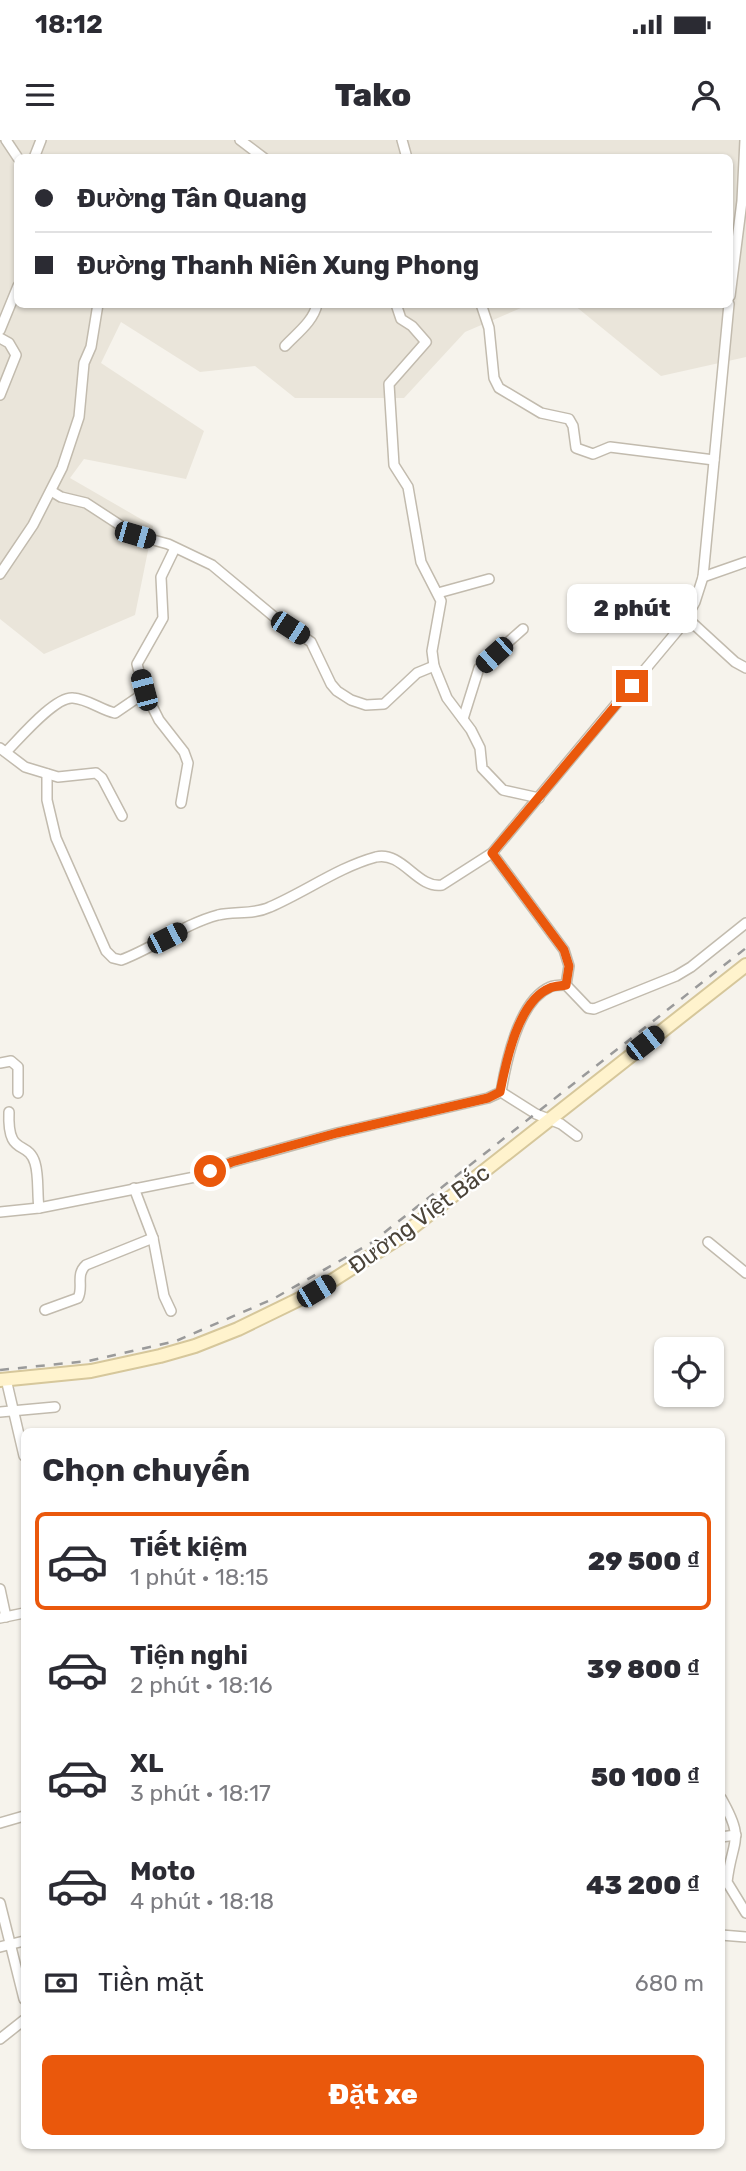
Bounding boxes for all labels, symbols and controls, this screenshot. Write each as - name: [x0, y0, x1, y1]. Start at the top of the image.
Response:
- text: 18:12: [35, 9, 103, 40]
- icon: menu: [21, 76, 59, 114]
- text: Tako: [335, 76, 411, 114]
- icon: person: [687, 76, 725, 114]
- text: Đường Tân Quang: [77, 183, 307, 214]
- text: Đường Thanh Niên Xung Phong: [77, 250, 479, 281]
- car: [112, 519, 159, 551]
- callout: 2 phút: [567, 584, 697, 634]
- text: 2 phút: [594, 594, 670, 622]
- car: [267, 608, 314, 648]
- car: [472, 633, 517, 677]
- car: [129, 667, 160, 713]
- route end: [616, 670, 648, 702]
- car: [144, 919, 191, 957]
- car: [622, 1022, 669, 1064]
- route start: [194, 1155, 226, 1187]
- street label: Đường Việt Bắc: [343, 1158, 495, 1280]
- car: [293, 1271, 340, 1311]
- map controls: [654, 1337, 724, 1407]
- button: locate: [654, 1337, 724, 1407]
- text: Chọn chuyến: [42, 1451, 250, 1489]
- icon: car: [46, 1530, 109, 1593]
- text: Tiết kiệm: [130, 1532, 248, 1563]
- text: 29 500 ₫: [588, 1546, 700, 1577]
- text: 1 phút · 18:15: [130, 1563, 269, 1591]
- icon: car: [46, 1638, 109, 1701]
- text: Tiện nghi: [130, 1640, 248, 1671]
- text: 39 800 ₫: [587, 1654, 700, 1685]
- text: 2 phút · 18:16: [130, 1671, 273, 1699]
- icon: car: [46, 1746, 109, 1809]
- text: XL: [130, 1748, 163, 1779]
- text: 50 100 ₫: [591, 1762, 700, 1793]
- text: 3 phút · 18:17: [130, 1779, 271, 1807]
- icon: car: [46, 1854, 109, 1917]
- text: Moto: [130, 1856, 195, 1887]
- text: 43 200 ₫: [586, 1870, 700, 1901]
- text: 4 phút · 18:18: [130, 1887, 274, 1915]
- icon: cash: [42, 1964, 80, 2002]
- text: Tiền mặt: [98, 1967, 204, 1998]
- text: 680 m: [635, 1969, 704, 1997]
- button: Đặt xe: [42, 2055, 704, 2135]

